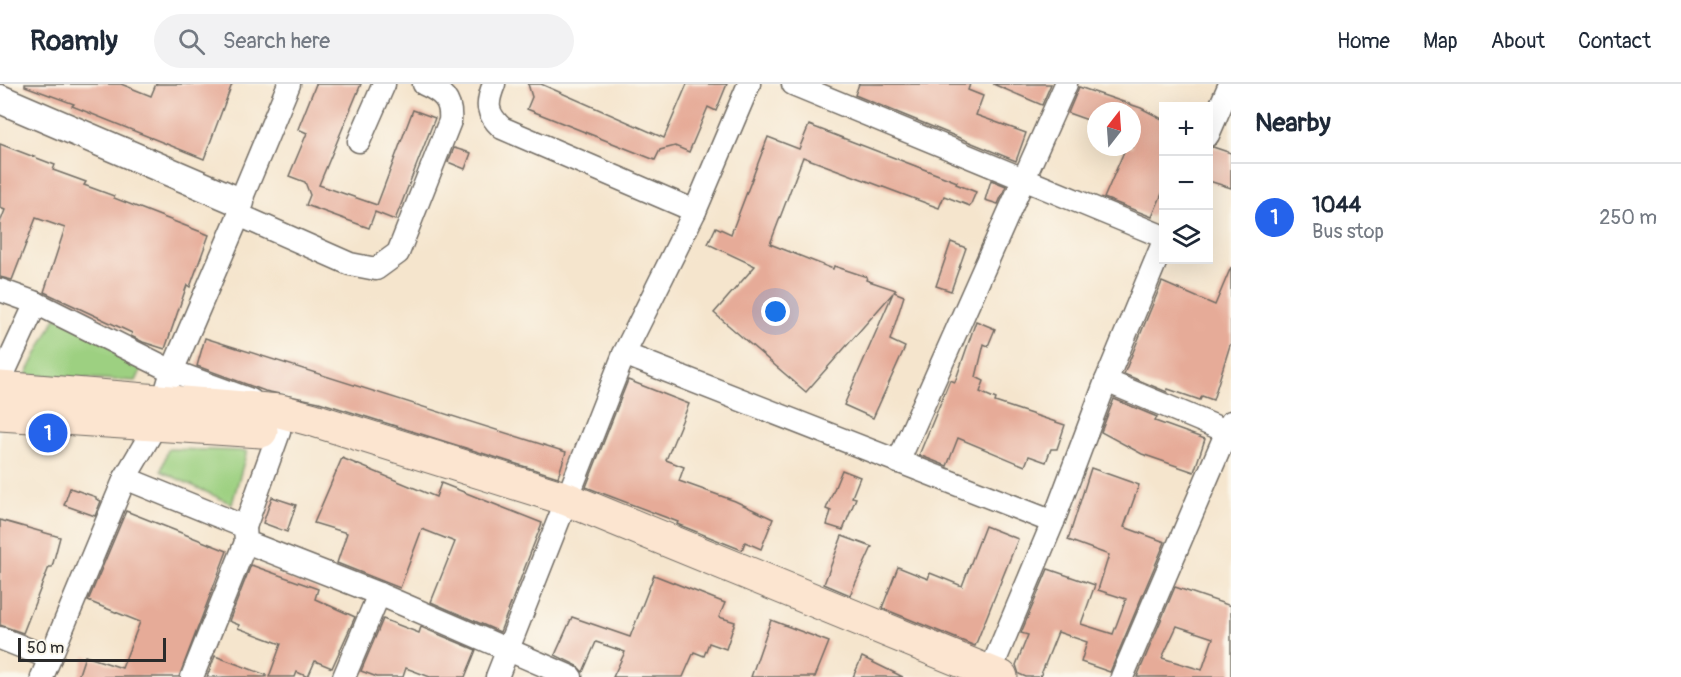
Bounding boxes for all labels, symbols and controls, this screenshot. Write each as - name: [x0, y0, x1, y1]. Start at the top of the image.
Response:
- search box: [154, 14, 574, 68]
- text: Roamly: [30, 24, 118, 59]
- icon: search: [175, 25, 208, 58]
- text: Search here: [223, 27, 330, 55]
- text: Home: [1337, 28, 1390, 55]
- text: Map: [1423, 28, 1458, 55]
- text: About: [1491, 28, 1545, 55]
- text: Contact: [1578, 28, 1651, 55]
- north arrow: [1087, 102, 1141, 156]
- map controls: [1159, 102, 1213, 264]
- button: +: [1159, 102, 1213, 156]
- text: Nearby: [1255, 107, 1331, 139]
- button: −: [1159, 156, 1213, 210]
- text: 1044: [1312, 191, 1361, 219]
- text: 1: [1271, 205, 1278, 230]
- text: 250 m: [1599, 205, 1657, 230]
- button: layers: [1159, 210, 1213, 264]
- text: Bus stop: [1312, 219, 1384, 244]
- your location: [761, 297, 790, 326]
- pin: 1: [28, 410, 68, 456]
- scale bar: [18, 635, 166, 662]
- text: 50 m: [27, 638, 64, 658]

